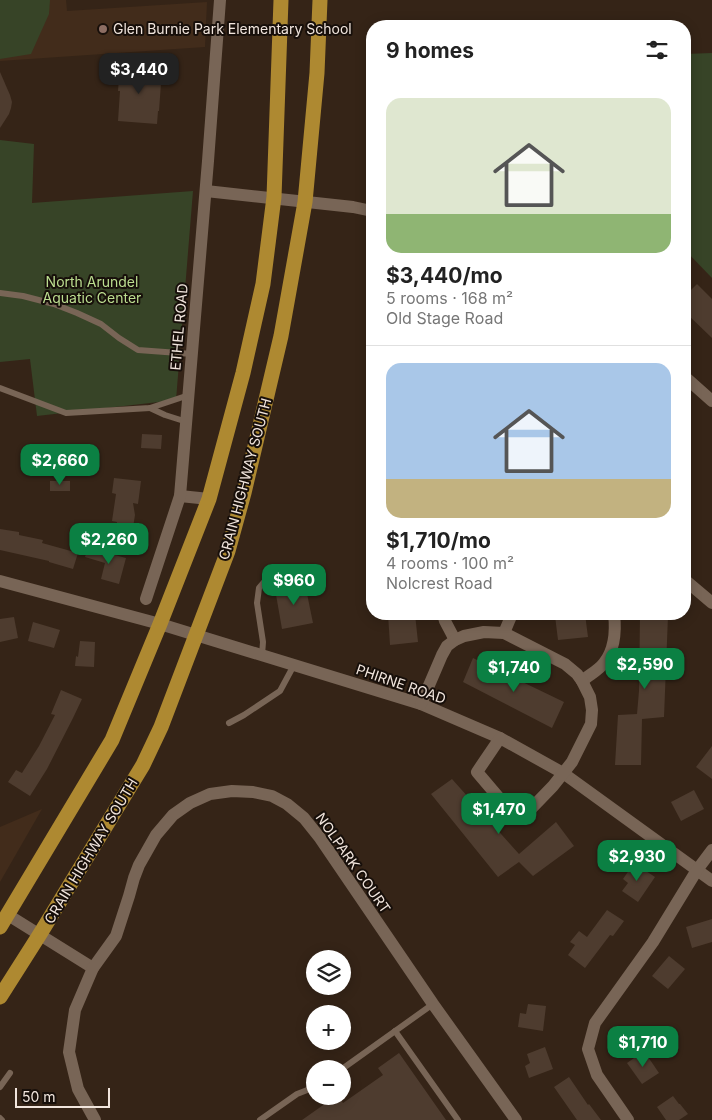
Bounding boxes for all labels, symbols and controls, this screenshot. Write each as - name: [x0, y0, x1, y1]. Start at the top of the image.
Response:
- place label: Glen Burnie Park Elementary School: [113, 20, 352, 37]
- marker: Glen Burnie Park Elementary School: [97, 23, 109, 35]
- icon: filters: [643, 36, 671, 64]
- text: 9 homes: [386, 38, 474, 63]
- pin: $3,440: [98, 52, 180, 95]
- text: $3,440: [110, 59, 168, 79]
- icon: home: [484, 130, 574, 220]
- text: $3,440/mo: [386, 263, 503, 288]
- park label: North Arundel Aquatic Center: [43, 273, 141, 306]
- street label: ETHEL ROAD: [166, 283, 191, 371]
- text: 5 rooms · 168 m²: [386, 288, 513, 308]
- text: Old Stage Road: [386, 308, 503, 328]
- street label: CRAIN HIGHWAY SOUTH: [215, 396, 274, 562]
- icon: home: [484, 396, 574, 486]
- pin: $2,660: [19, 444, 101, 486]
- text: $2,660: [32, 450, 89, 470]
- pin: $2,260: [68, 522, 150, 565]
- text: $1,710/mo: [386, 528, 491, 553]
- text: $2,260: [80, 529, 138, 549]
- text: 4 rooms · 100 m²: [386, 553, 514, 573]
- pin: $960: [264, 564, 324, 606]
- text: $960: [273, 570, 315, 590]
- text: Nolcrest Road: [386, 573, 493, 593]
- pin: $2,590: [604, 648, 686, 690]
- pin: $1,740: [473, 650, 555, 693]
- text: $2,590: [616, 654, 674, 674]
- text: $1,740: [488, 657, 540, 677]
- street label: PHIRNE ROAD: [354, 660, 448, 707]
- street label: CRAIN HIGHWAY SOUTH: [40, 775, 141, 927]
- pin: $1,470: [458, 792, 540, 835]
- text: $1,470: [472, 799, 526, 819]
- street label: NOLPARK COURT: [312, 809, 394, 916]
- pin: $2,930: [596, 840, 678, 882]
- text: $2,930: [608, 846, 666, 866]
- map controls: [306, 950, 351, 1105]
- button: layers: [306, 950, 351, 995]
- button: +: [306, 1005, 351, 1050]
- pin: $1,710: [602, 1026, 684, 1068]
- text: $1,710: [618, 1032, 668, 1052]
- button: −: [306, 1060, 351, 1105]
- scale bar: [15, 1085, 110, 1108]
- text: 50 m: [22, 1088, 56, 1105]

